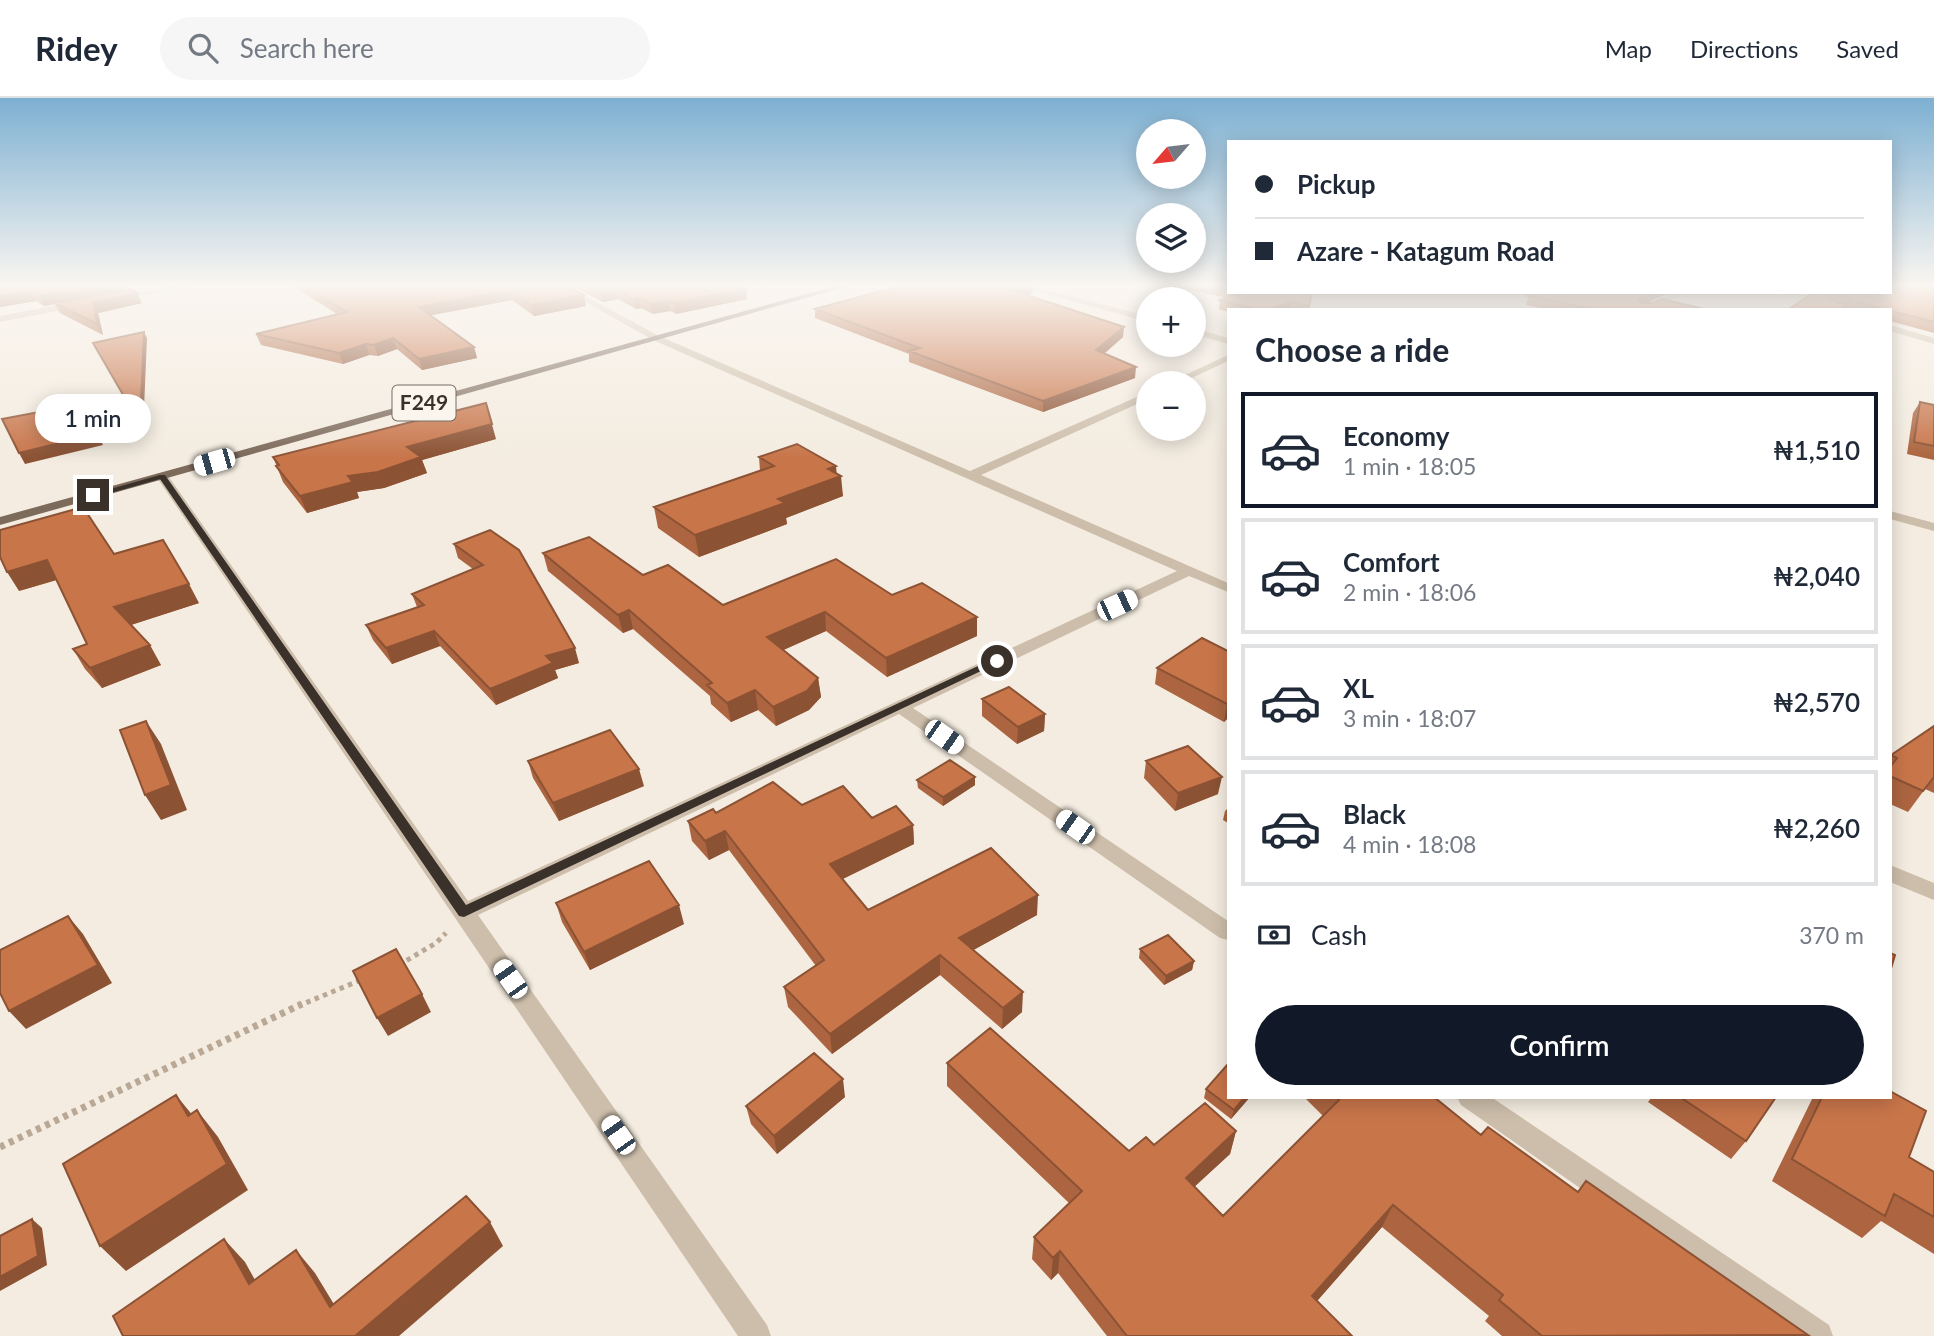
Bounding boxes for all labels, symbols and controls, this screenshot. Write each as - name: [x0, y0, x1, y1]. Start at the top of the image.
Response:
- search box: [160, 17, 650, 80]
- text: Ridey: [35, 28, 118, 68]
- icon: search: [184, 29, 222, 67]
- text: Search here: [240, 32, 374, 64]
- text: Map: [1605, 34, 1652, 63]
- text: Directions: [1690, 34, 1798, 63]
- text: Saved: [1836, 34, 1899, 63]
- north arrow: [1136, 119, 1206, 189]
- map controls: [1136, 119, 1206, 441]
- text: Pickup: [1297, 168, 1376, 200]
- button: layers: [1136, 203, 1206, 273]
- text: Azare - Katagum Road: [1297, 235, 1555, 267]
- button: +: [1136, 287, 1206, 357]
- text: Choose a ride: [1255, 330, 1449, 369]
- button: −: [1136, 371, 1206, 441]
- road number: F249: [392, 386, 456, 420]
- callout: 1 min: [35, 394, 151, 442]
- text: 1 min: [65, 404, 121, 432]
- icon: car: [1259, 419, 1322, 482]
- text: Economy: [1343, 420, 1449, 452]
- text: ₦1,510: [1773, 434, 1860, 466]
- car: [191, 446, 238, 478]
- text: 1 min · 18:05: [1343, 452, 1476, 480]
- route end: [77, 479, 109, 511]
- icon: car: [1259, 545, 1322, 608]
- text: Comfort: [1343, 546, 1440, 578]
- text: ₦2,040: [1773, 560, 1860, 592]
- text: 2 min · 18:06: [1343, 578, 1476, 606]
- car: [1094, 587, 1141, 623]
- route start: [981, 645, 1013, 677]
- icon: car: [1259, 671, 1322, 734]
- text: XL: [1343, 672, 1374, 704]
- text: ₦2,570: [1773, 686, 1860, 718]
- text: 3 min · 18:07: [1343, 704, 1476, 732]
- car: [921, 716, 968, 758]
- icon: car: [1259, 797, 1322, 860]
- text: Black: [1343, 798, 1406, 830]
- car: [1052, 806, 1099, 848]
- text: ₦2,260: [1773, 812, 1860, 844]
- text: 4 min · 18:08: [1343, 830, 1476, 858]
- icon: cash: [1255, 916, 1293, 954]
- text: Cash: [1311, 919, 1367, 951]
- text: 370 m: [1799, 921, 1864, 949]
- car: [490, 956, 531, 1002]
- button: Confirm: [1255, 1005, 1864, 1085]
- car: [598, 1112, 639, 1158]

